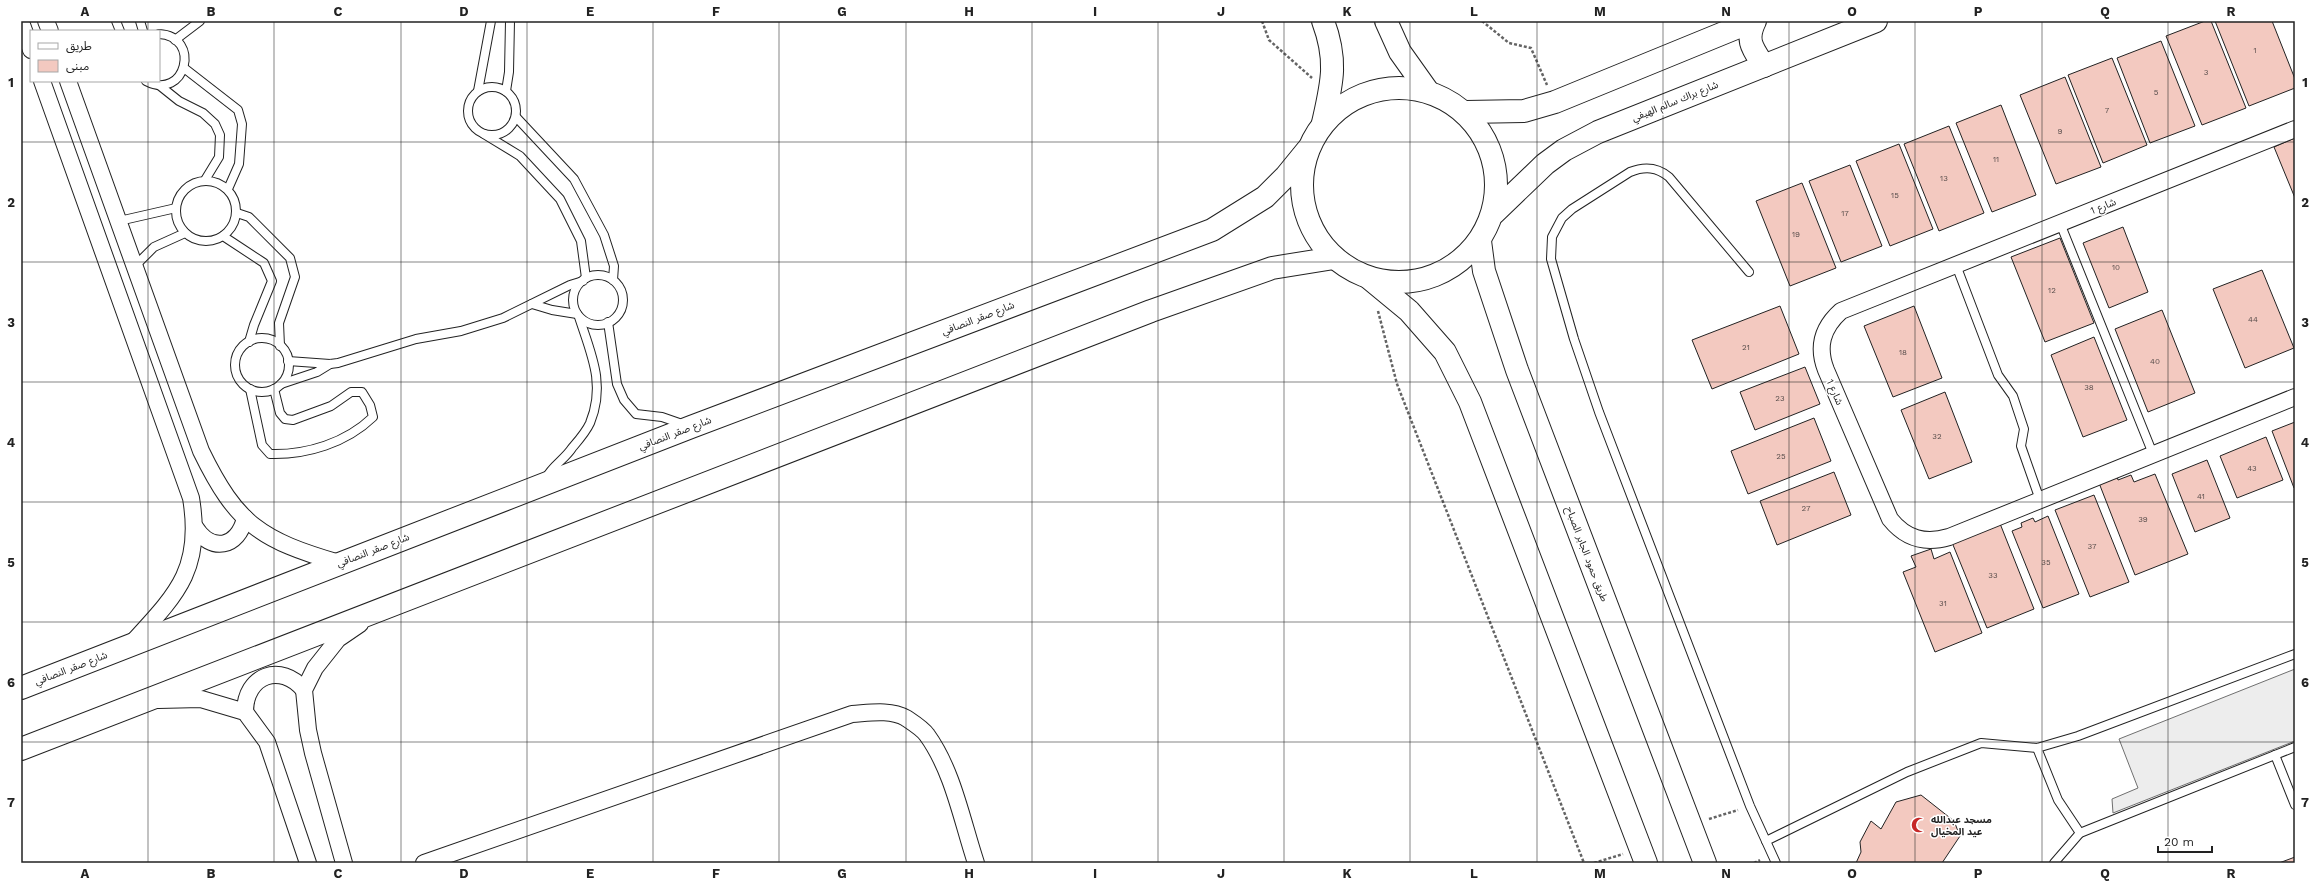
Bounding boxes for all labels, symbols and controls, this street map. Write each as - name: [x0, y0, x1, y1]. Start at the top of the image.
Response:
- text: A: [81, 4, 90, 19]
- text: B: [207, 4, 216, 19]
- text: C: [334, 4, 343, 19]
- text: D: [459, 4, 469, 19]
- text: E: [586, 4, 594, 19]
- text: F: [712, 4, 720, 19]
- text: G: [837, 4, 847, 19]
- text: H: [964, 4, 974, 19]
- text: I: [1093, 4, 1097, 19]
- text: J: [1217, 4, 1225, 19]
- text: K: [1342, 4, 1352, 19]
- text: L: [1470, 4, 1478, 19]
- text: M: [1594, 4, 1606, 19]
- text: N: [1721, 4, 1731, 19]
- text: O: [1847, 4, 1857, 19]
- text: P: [1974, 4, 1983, 19]
- text: Q: [2100, 4, 2110, 19]
- text: R: [2227, 4, 2236, 19]
- legend: [30, 30, 160, 82]
- text: طريق: [66, 39, 92, 54]
- house number: 1: [2253, 46, 2257, 55]
- text: مبنى: [66, 59, 89, 73]
- house number: 3: [2204, 68, 2209, 77]
- text: 1: [8, 75, 14, 90]
- text: 1: [2302, 75, 2308, 90]
- street label: شارع براك سالم الهيفي: [1630, 79, 1721, 126]
- house number: 5: [2154, 88, 2159, 97]
- house number: 7: [2105, 106, 2110, 115]
- house number: 9: [2058, 127, 2063, 136]
- house number: 11: [1993, 155, 1999, 164]
- house number: 13: [1940, 174, 1948, 183]
- house number: 15: [1891, 191, 1899, 200]
- text: 2: [7, 195, 15, 210]
- text: 2: [2301, 195, 2309, 210]
- street label: شارع 1: [2089, 196, 2118, 218]
- house number: 17: [1841, 209, 1849, 218]
- house number: 19: [1792, 230, 1800, 239]
- house number: 10: [2112, 263, 2120, 272]
- house number: 12: [2048, 286, 2056, 295]
- street label: شارع صقر النصافي: [940, 299, 1017, 339]
- text: 3: [7, 315, 15, 330]
- house number: 44: [2248, 315, 2258, 324]
- text: 3: [2301, 315, 2309, 330]
- house number: 21: [1742, 343, 1750, 352]
- house number: 18: [1899, 348, 1907, 357]
- house number: 40: [2150, 357, 2160, 366]
- street label: شارع 1: [1823, 378, 1845, 407]
- house number: 38: [2084, 383, 2094, 392]
- house number: 23: [1775, 394, 1785, 403]
- street label: شارع صقر النصافي: [637, 414, 714, 454]
- house number: 32: [1932, 432, 1942, 441]
- text: 4: [7, 435, 16, 450]
- text: 4: [2301, 435, 2310, 450]
- house number: 25: [1776, 452, 1786, 461]
- house number: 43: [2247, 464, 2257, 473]
- house number: 41: [2197, 492, 2205, 501]
- house number: 27: [1802, 504, 1811, 513]
- street label: طريق حمود الجابر الصباح: [1562, 505, 1610, 604]
- house number: 39: [2138, 515, 2148, 524]
- street label: شارع صقر النصافي: [335, 531, 412, 571]
- house number: 37: [2088, 542, 2097, 551]
- text: 5: [7, 555, 15, 570]
- text: 5: [2301, 555, 2309, 570]
- house number: 35: [2041, 558, 2051, 567]
- house number: 33: [1988, 571, 1998, 580]
- house number: 31: [1939, 599, 1947, 608]
- street label: شارع صقر النصافي: [33, 649, 110, 689]
- text: 6: [7, 675, 15, 690]
- text: 6: [2301, 675, 2309, 690]
- text: 7: [7, 795, 15, 810]
- text: 7: [2301, 795, 2309, 810]
- place label: مسجد عبدالله عيد المخيال: [1931, 814, 1992, 838]
- mosque icon: مسجد عبدالله عيد المخيال: [1910, 816, 1928, 834]
- scale bar: [2158, 828, 2212, 854]
- text: 20 m: [2164, 835, 2194, 849]
- text: A: [81, 866, 90, 881]
- text: B: [207, 866, 216, 881]
- text: C: [334, 866, 343, 881]
- text: D: [459, 866, 469, 881]
- text: E: [586, 866, 594, 881]
- text: F: [712, 866, 720, 881]
- text: G: [837, 866, 847, 881]
- text: H: [964, 866, 974, 881]
- text: I: [1093, 866, 1097, 881]
- text: J: [1217, 866, 1225, 881]
- text: K: [1342, 866, 1352, 881]
- text: L: [1470, 866, 1478, 881]
- text: M: [1594, 866, 1606, 881]
- text: N: [1721, 866, 1731, 881]
- text: O: [1847, 866, 1857, 881]
- text: P: [1974, 866, 1983, 881]
- text: Q: [2100, 866, 2110, 881]
- text: R: [2227, 866, 2236, 881]

